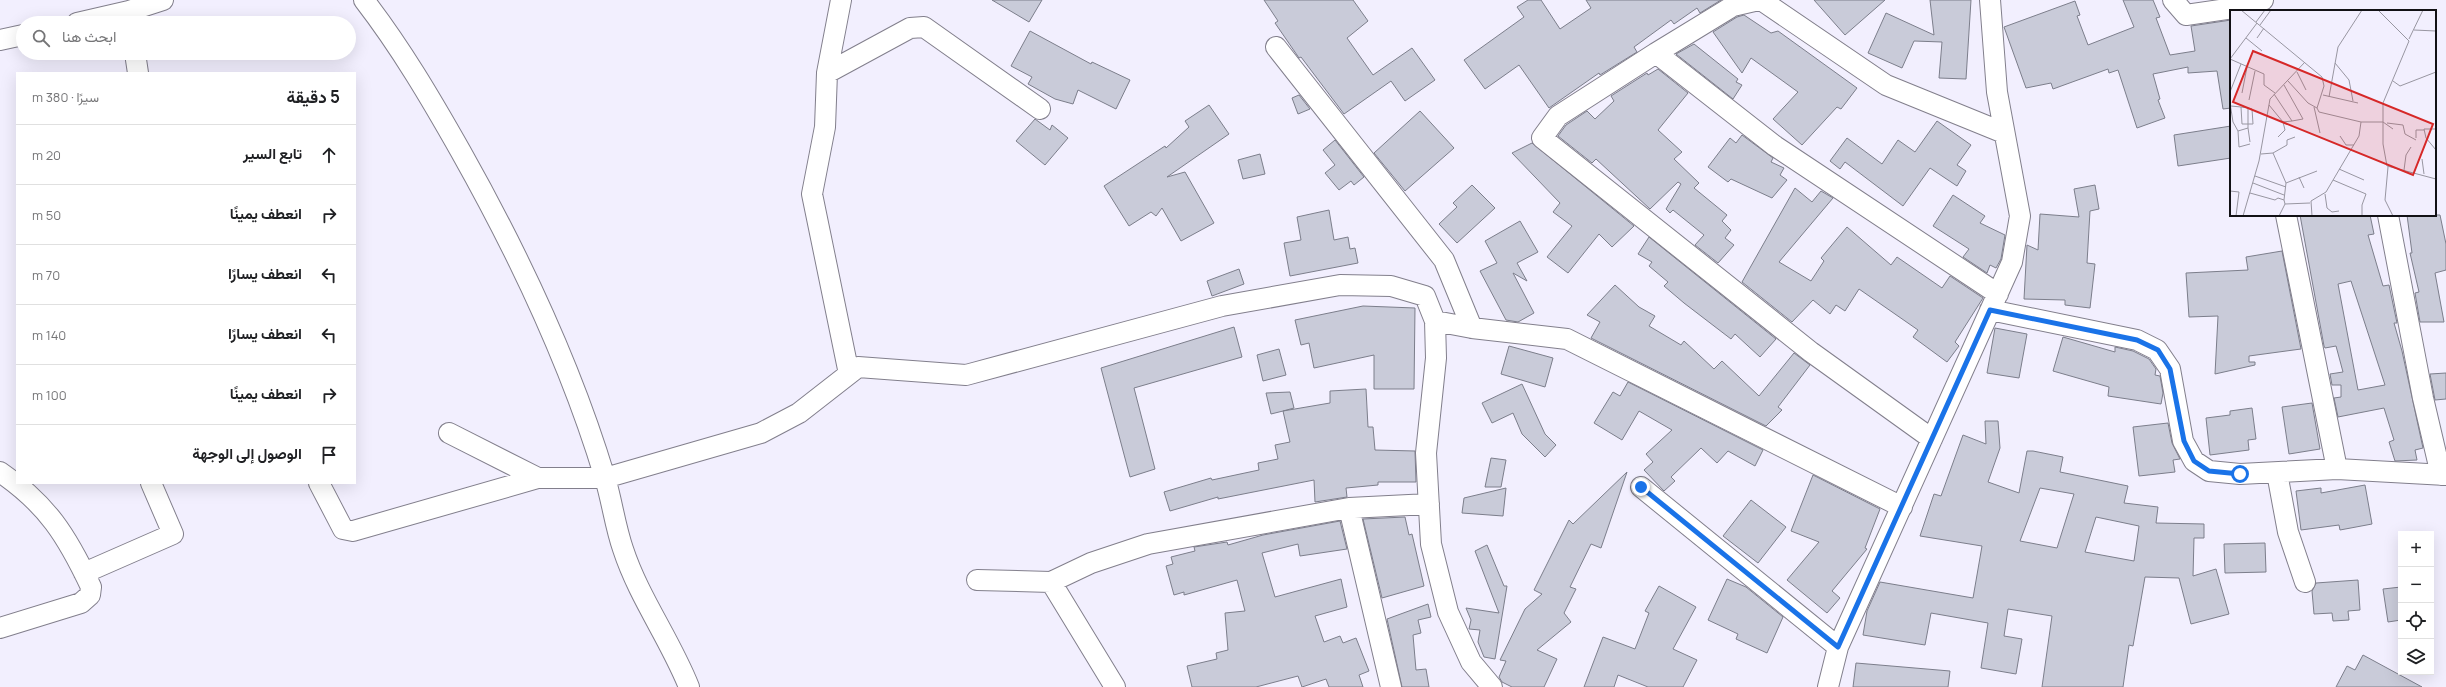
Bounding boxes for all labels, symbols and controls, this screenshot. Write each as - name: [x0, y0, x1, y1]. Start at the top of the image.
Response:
- inset map: [2230, 10, 2436, 216]
- search box: [16, 16, 356, 60]
- text: ابحث هنا: [62, 26, 116, 47]
- icon: search: [30, 27, 52, 49]
- text: 5 دقيقة: [287, 85, 340, 108]
- text: سيرًا · 380 m: [32, 88, 99, 106]
- text: تابع السير: [243, 143, 302, 164]
- icon: ahead: [318, 144, 340, 166]
- text: 20 m: [32, 146, 61, 164]
- text: انعطف يمينًا: [230, 203, 302, 224]
- icon: right: [318, 204, 340, 226]
- text: 50 m: [32, 206, 61, 224]
- text: انعطف يسارًا: [228, 263, 302, 284]
- icon: left: [318, 264, 340, 286]
- text: 70 m: [32, 266, 60, 284]
- text: انعطف يسارًا: [228, 323, 302, 344]
- icon: left: [318, 324, 340, 346]
- text: 140 m: [32, 326, 66, 344]
- text: انعطف يمينًا: [230, 383, 302, 404]
- icon: right: [318, 384, 340, 406]
- text: 100 m: [32, 386, 67, 404]
- text: الوصول إلى الوجهة: [192, 443, 302, 464]
- icon: arrive: [318, 444, 340, 466]
- route start: [2231, 465, 2249, 483]
- route end: [1632, 478, 1650, 496]
- map controls: [2398, 531, 2434, 675]
- button: +: [2398, 531, 2434, 567]
- button: −: [2398, 567, 2434, 603]
- button: locate: [2398, 603, 2434, 639]
- button: layers: [2398, 639, 2434, 675]

